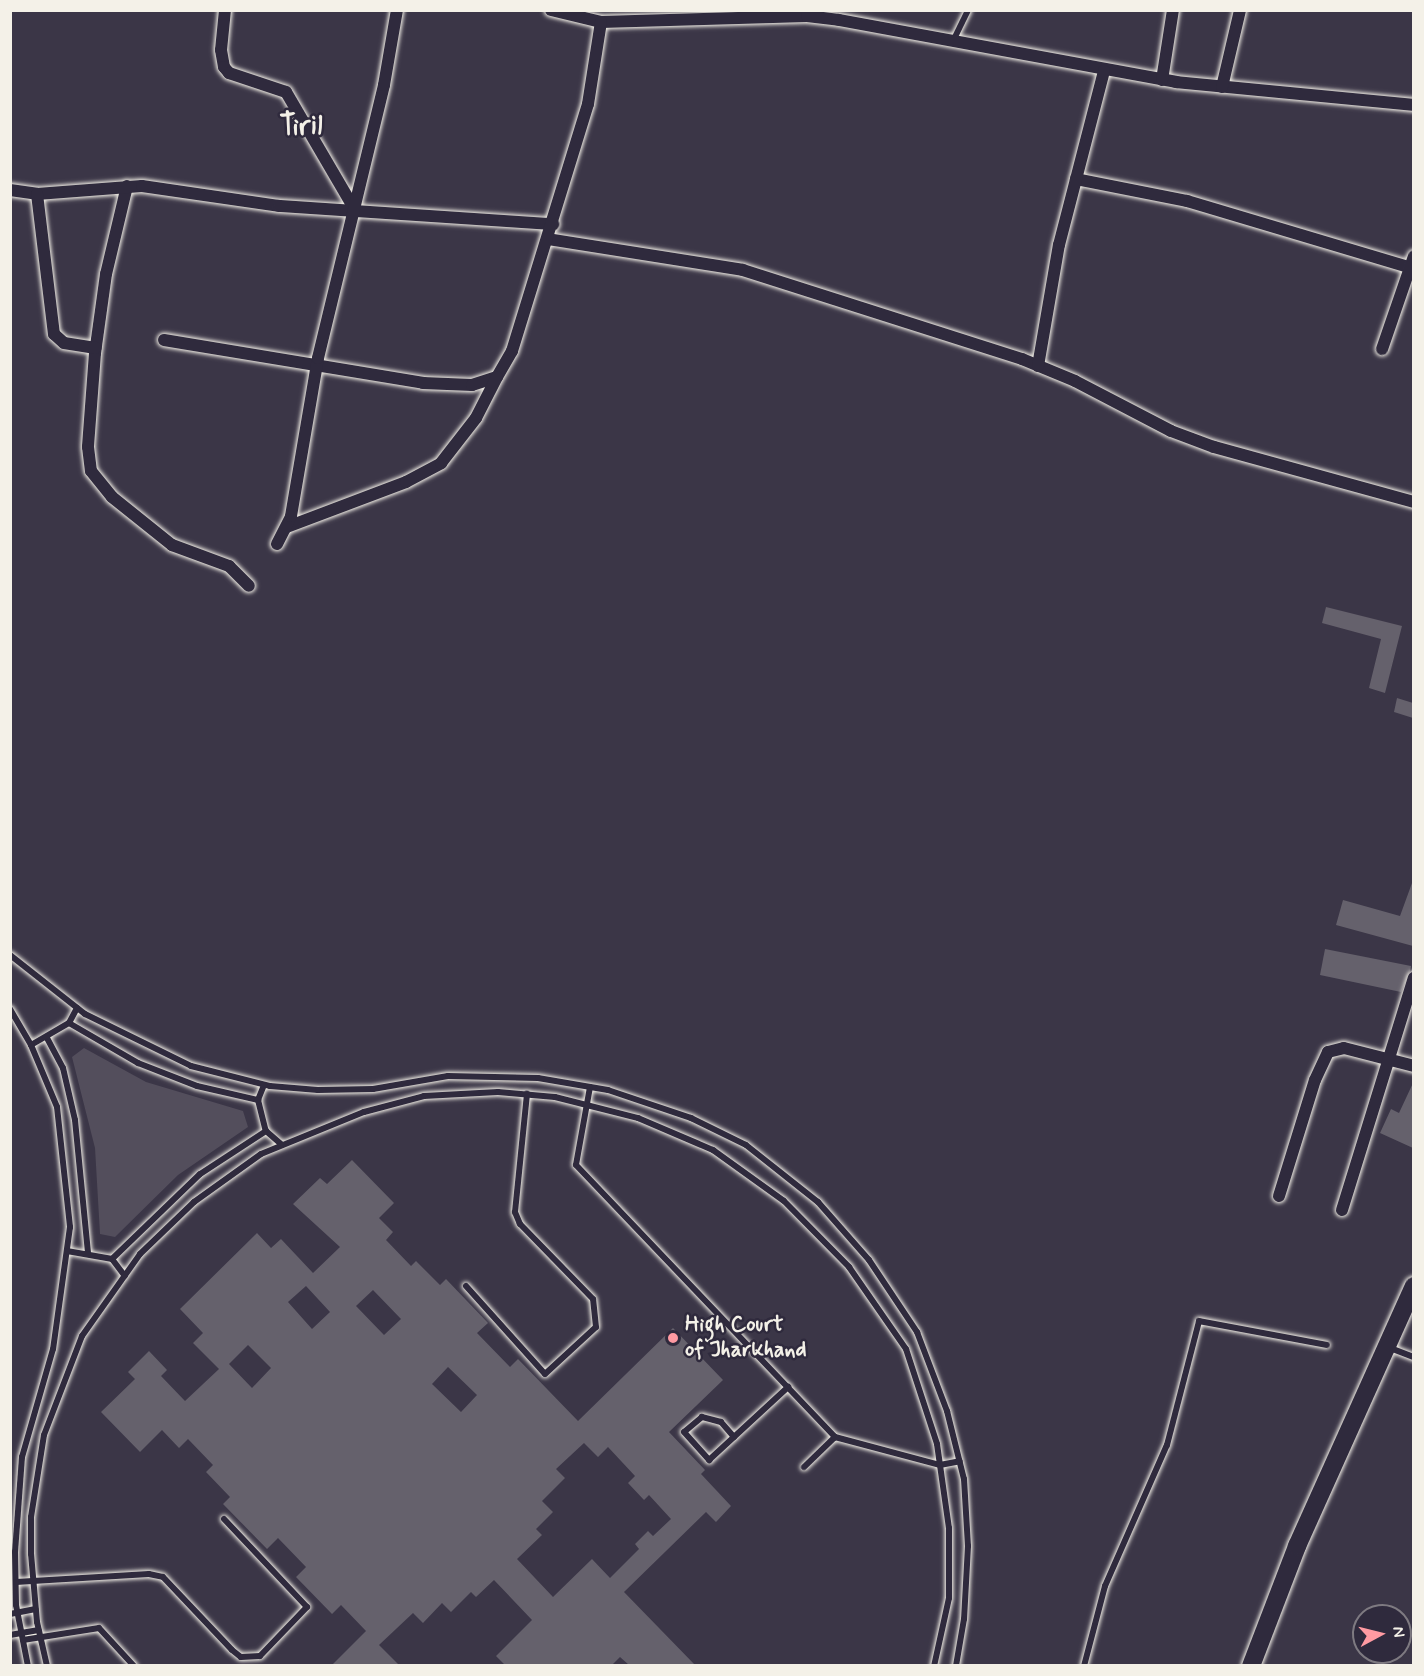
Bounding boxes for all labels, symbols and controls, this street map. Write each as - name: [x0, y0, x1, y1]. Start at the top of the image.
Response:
- district label: Tiril: [279, 110, 323, 144]
- place label: High Court of Jharkhand: [685, 1312, 816, 1364]
- marker: High Court of Jharkhand: [666, 1331, 680, 1345]
- north arrow: [1352, 1604, 1412, 1664]
- text: N: [1387, 1625, 1409, 1639]

